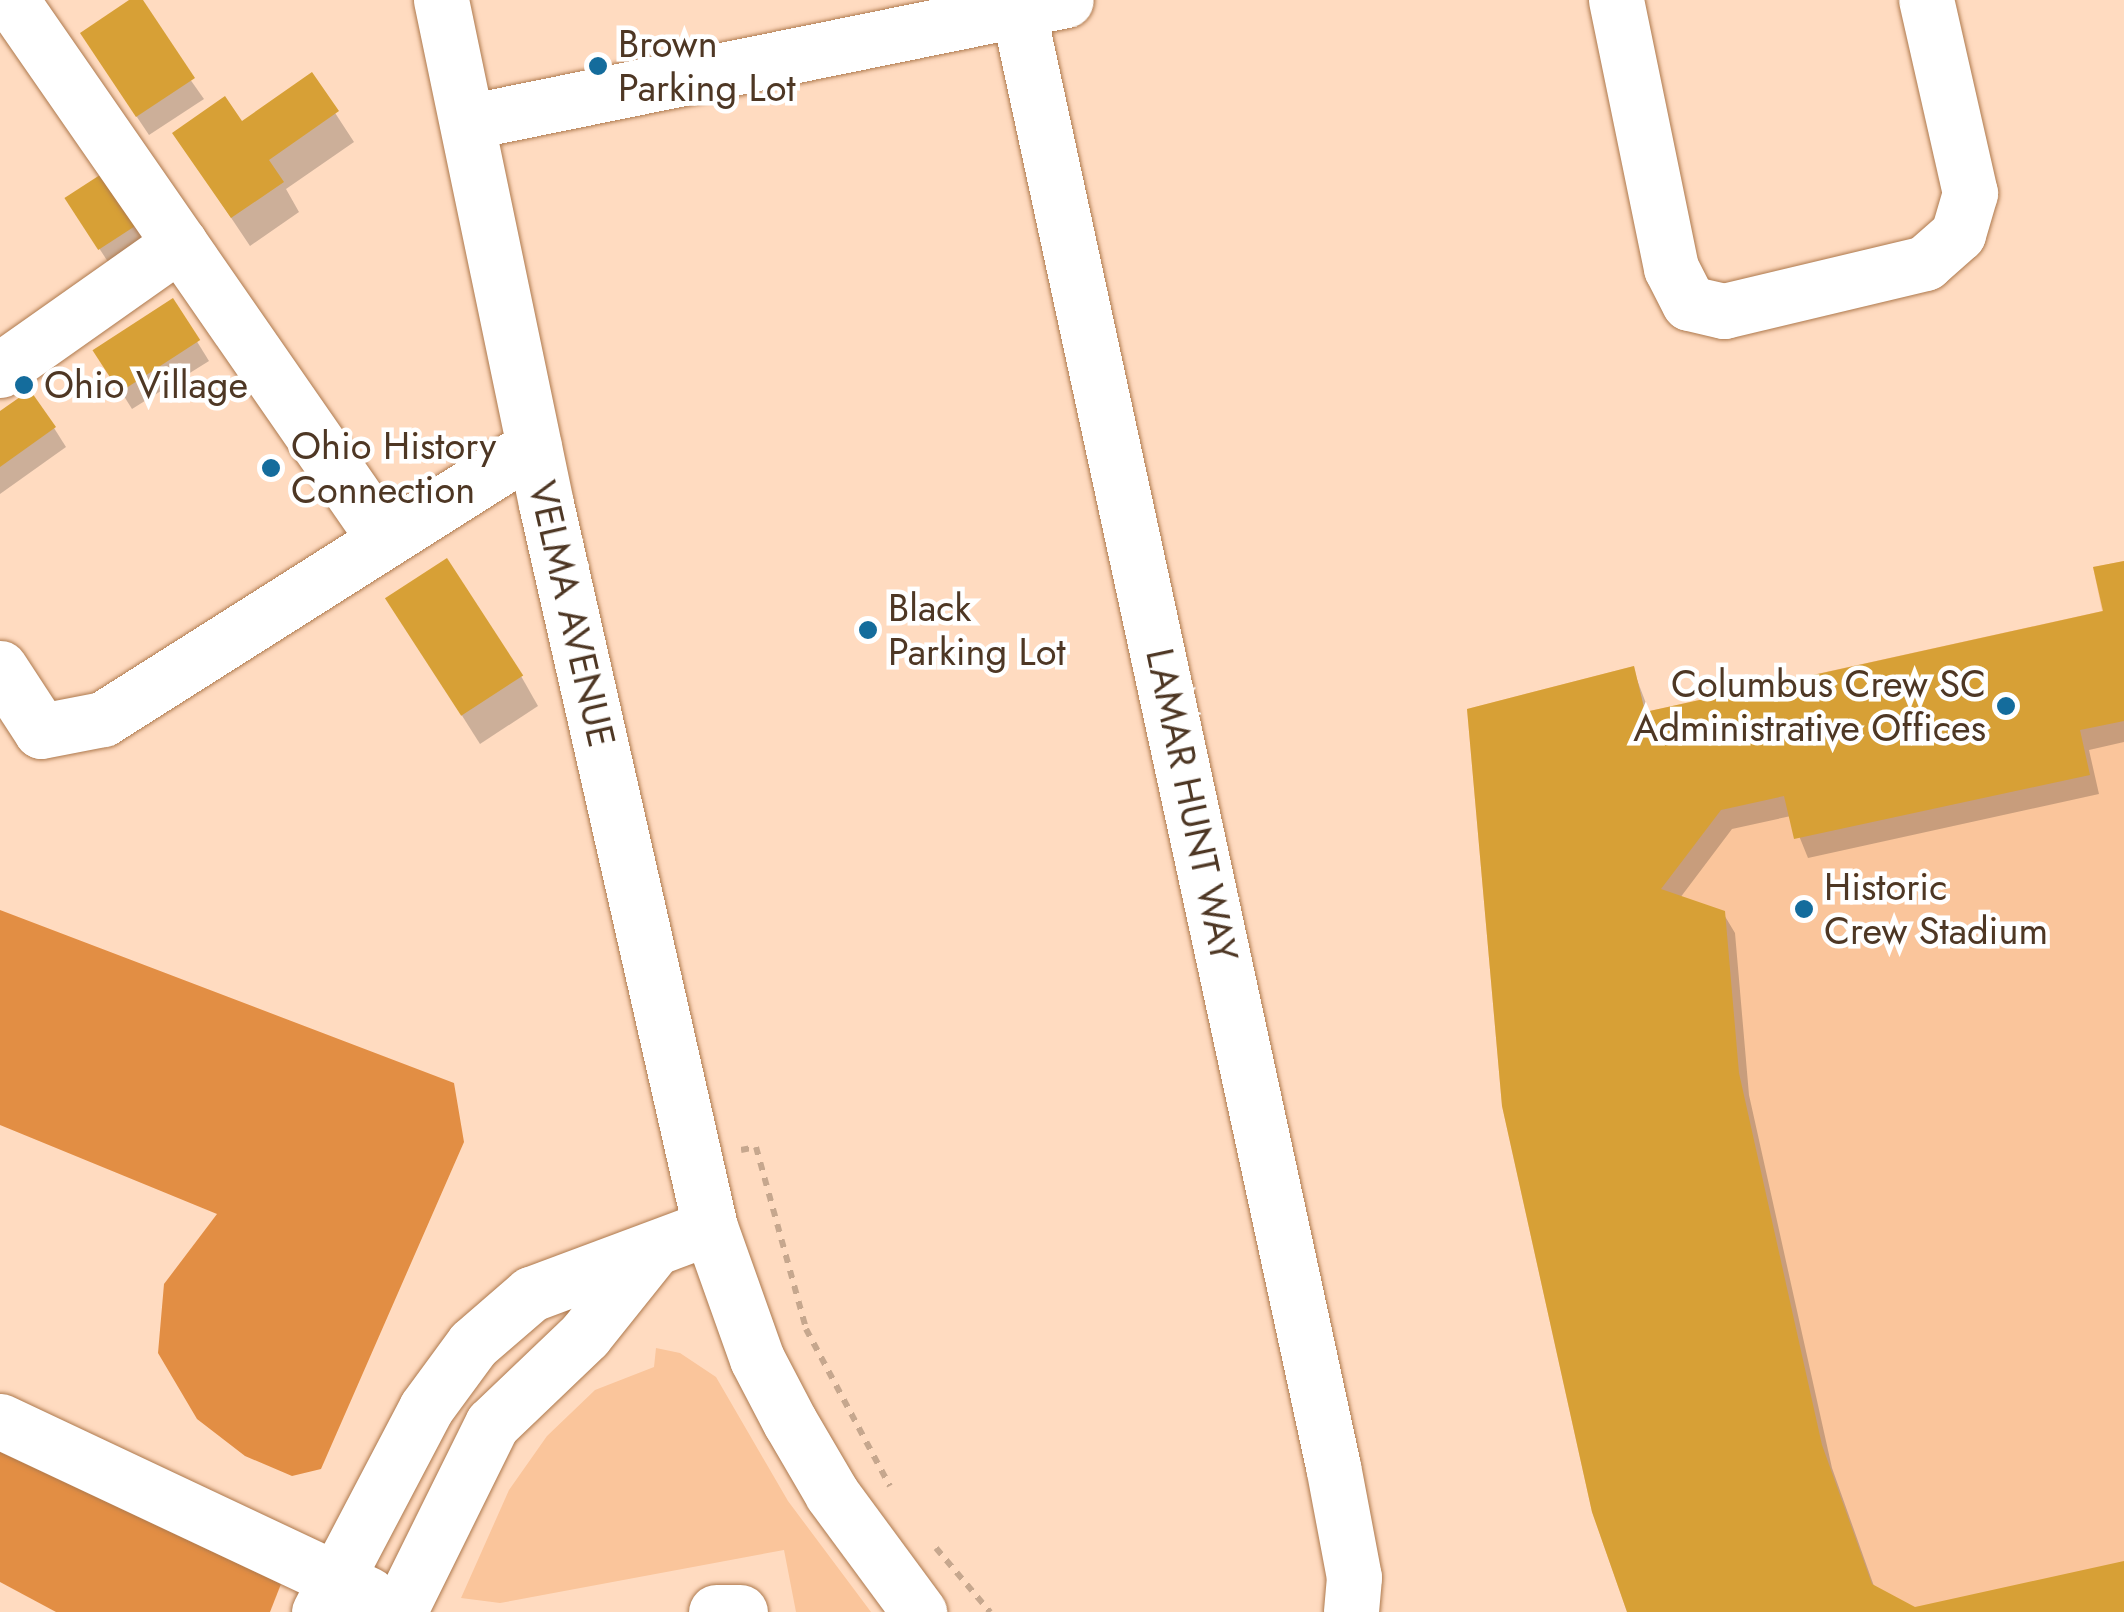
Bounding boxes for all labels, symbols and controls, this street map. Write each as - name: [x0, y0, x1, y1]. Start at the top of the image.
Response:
- place label: Brown Parking Lot: [618, 21, 796, 110]
- marker: Brown Parking Lot: [587, 55, 609, 77]
- place label: Ohio Village: [44, 362, 248, 408]
- marker: Ohio Village: [13, 374, 35, 396]
- place label: Ohio History Connection: [291, 423, 496, 512]
- marker: Ohio History Connection: [260, 457, 282, 479]
- street label: VELMA AVENUE: [519, 476, 625, 752]
- place label: Black Parking Lot: [888, 585, 1066, 674]
- marker: Black Parking Lot: [857, 619, 879, 641]
- street label: LAMAR HUNT WAY: [1137, 644, 1247, 966]
- place label: Columbus Crew SC Administrative Offices: [1633, 661, 1986, 751]
- marker: Columbus Crew SC Administrative Offices: [1995, 695, 2017, 717]
- place label: Historic Crew Stadium: [1824, 864, 2048, 954]
- marker: Historic Crew Stadium: [1793, 898, 1815, 920]

